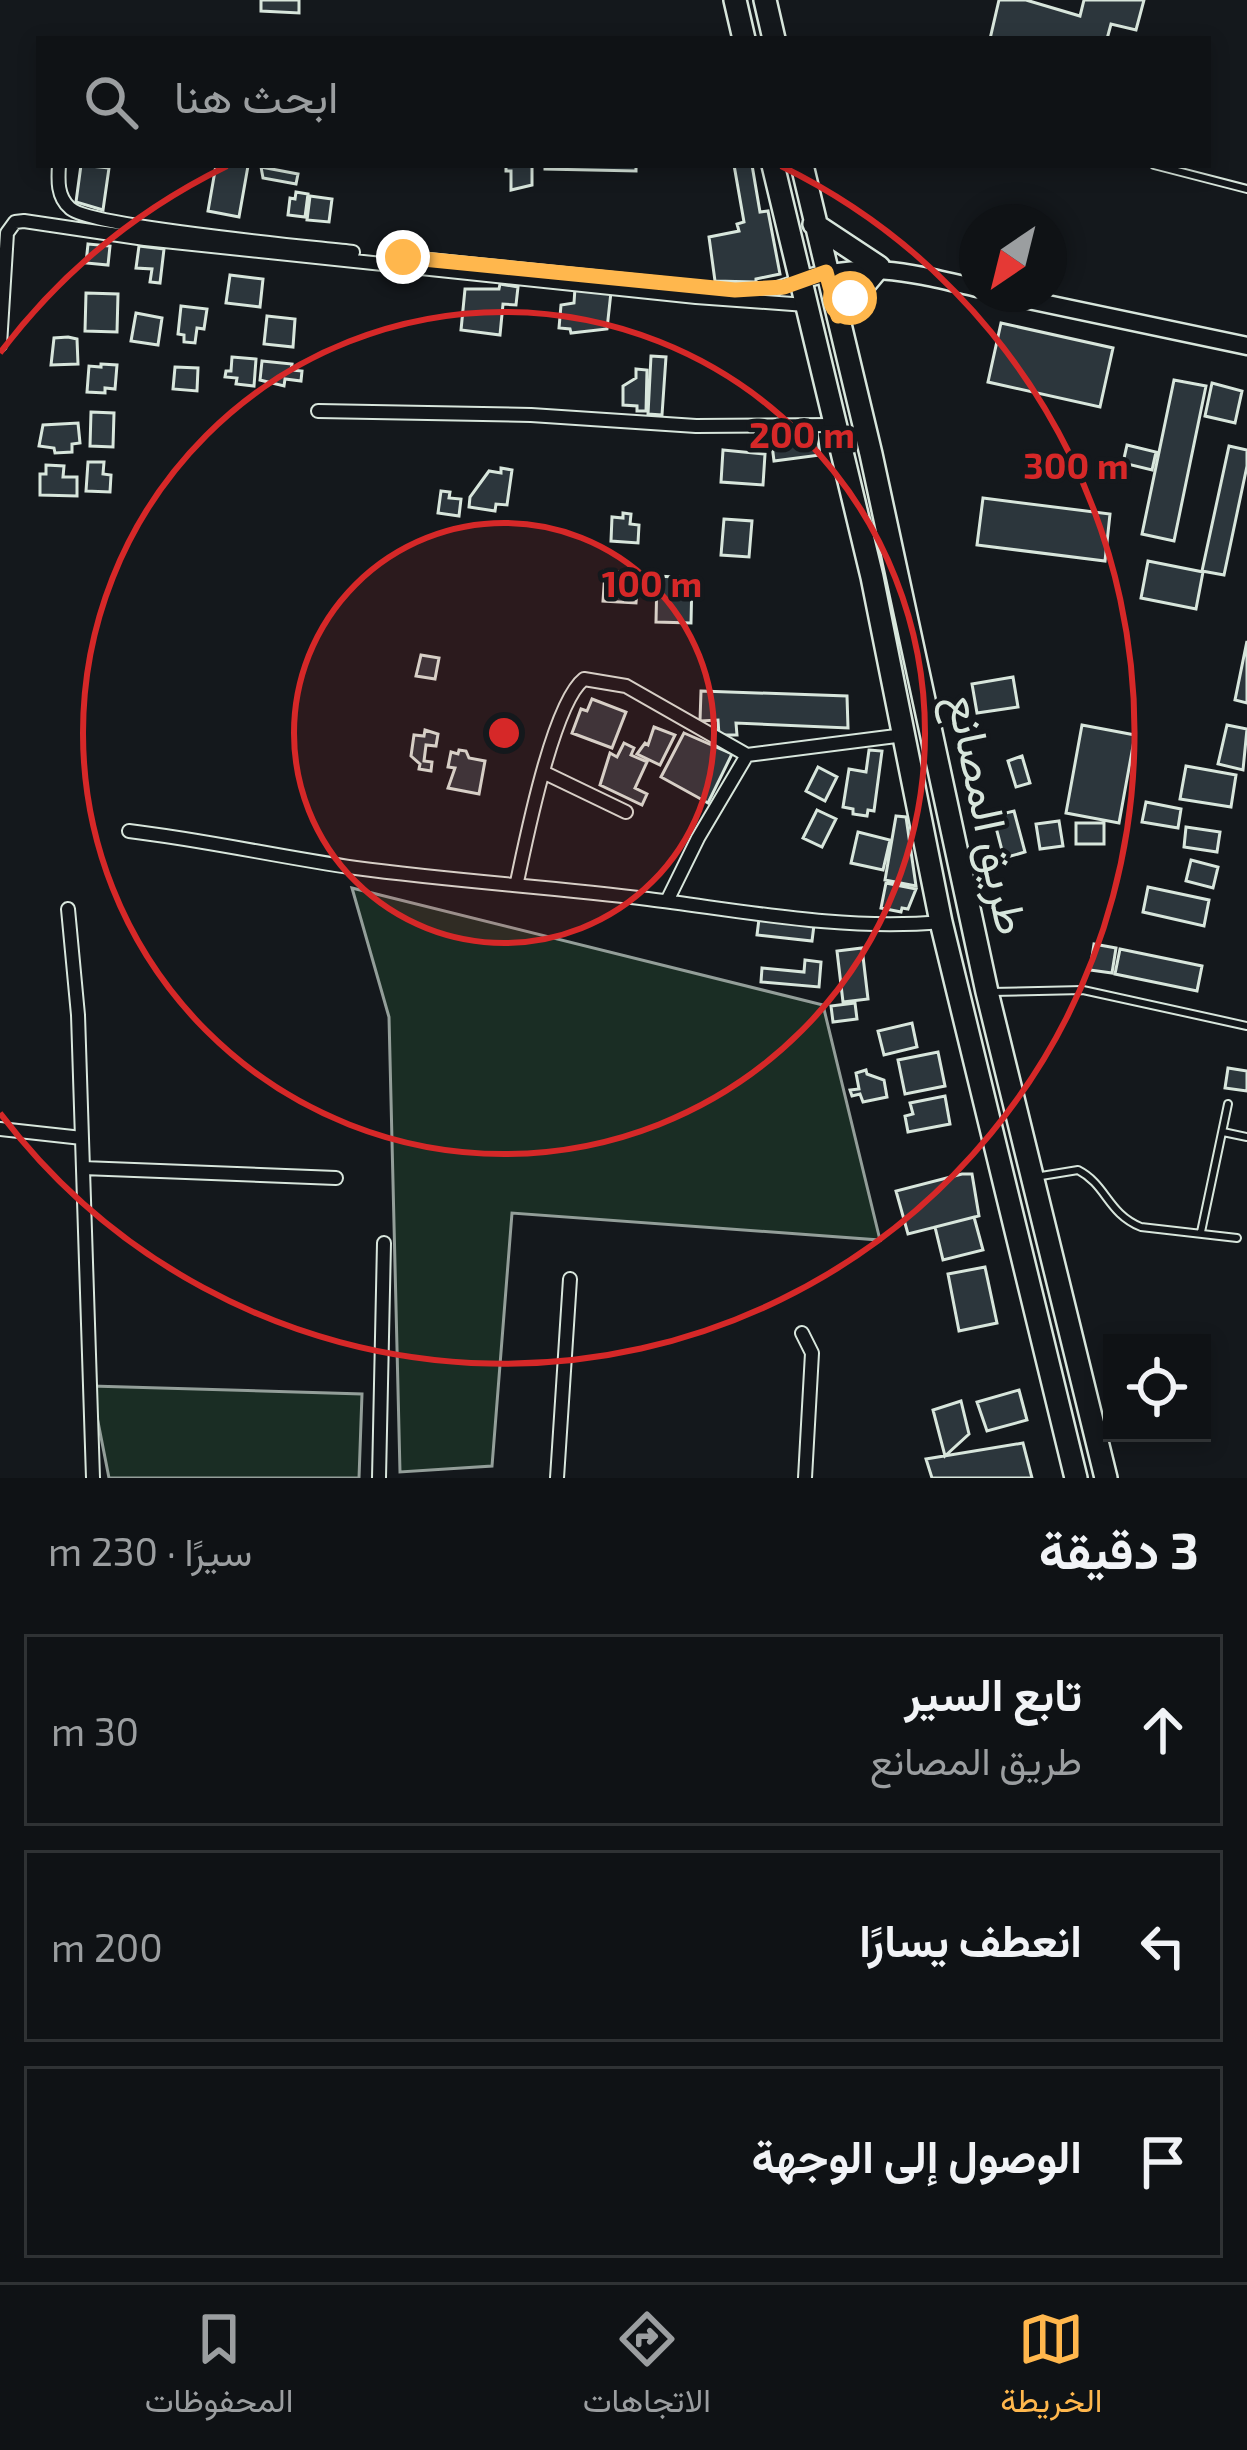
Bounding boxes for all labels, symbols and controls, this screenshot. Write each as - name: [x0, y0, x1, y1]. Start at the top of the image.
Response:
- search box: [36, 36, 1211, 168]
- text: ابحث هنا: [174, 68, 338, 122]
- icon: search: [78, 69, 144, 135]
- north arrow: [959, 204, 1067, 312]
- route end: [376, 230, 430, 284]
- route start: [823, 271, 877, 325]
- text: 200 m: [749, 412, 855, 455]
- text: 300 m: [1023, 443, 1129, 486]
- text: 100 m: [602, 561, 702, 604]
- street label: طريق المصانع: [932, 688, 1042, 940]
- centre of rings: [483, 712, 525, 754]
- map controls: [1103, 1334, 1211, 1442]
- button: locate: [1103, 1334, 1211, 1442]
- text: 3 دقيقة: [1039, 1518, 1199, 1579]
- text: سيرًا · 230 m: [48, 1527, 252, 1574]
- text: تابع السير: [904, 1666, 1082, 1720]
- icon: ahead: [1130, 1697, 1196, 1763]
- text: 30 m: [51, 1707, 139, 1754]
- text: طريق المصانع: [870, 1736, 1082, 1783]
- text: انعطف يسارًا: [859, 1912, 1082, 1966]
- icon: left: [1130, 1913, 1196, 1979]
- text: 200 m: [51, 1923, 163, 1970]
- text: الوصول إلى الوجهة: [751, 2128, 1082, 2182]
- icon: arrive: [1130, 2129, 1196, 2195]
- tab: المحفوظات: [145, 2306, 293, 2430]
- tab: الاتجاهات: [583, 2306, 711, 2430]
- tab: الخريطة: [1000, 2306, 1102, 2430]

